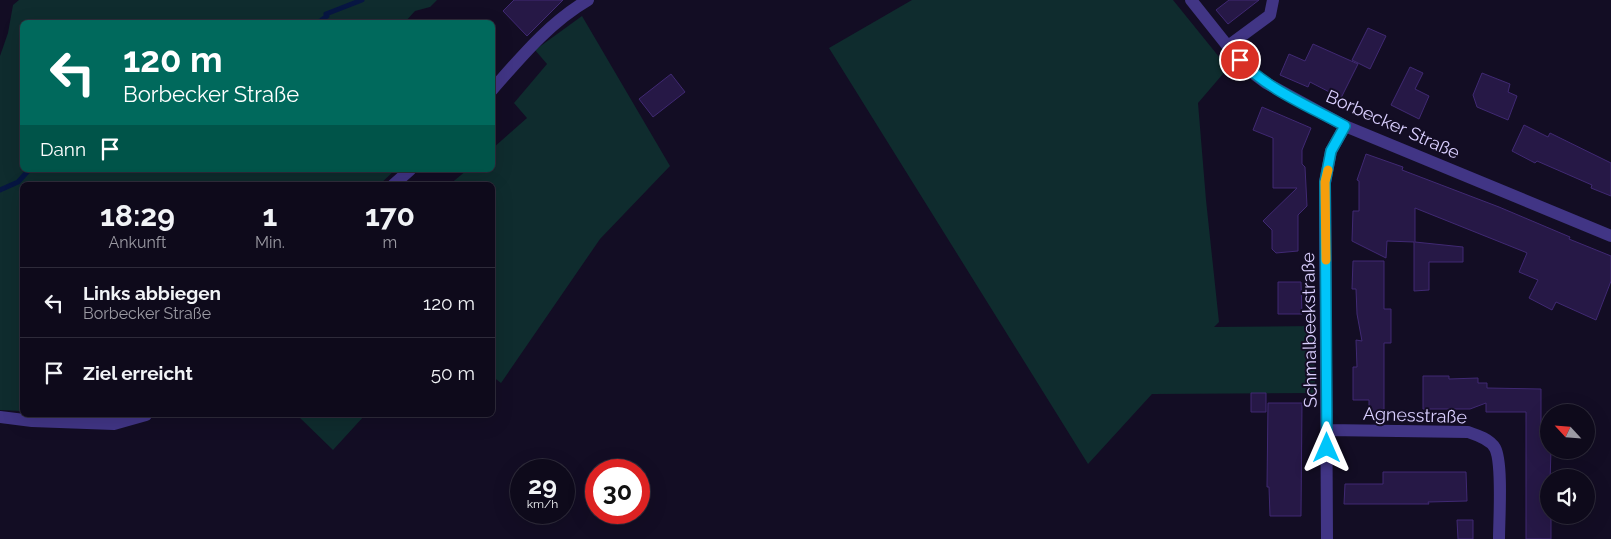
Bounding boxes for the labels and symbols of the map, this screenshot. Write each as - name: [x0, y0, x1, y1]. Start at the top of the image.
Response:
- pin: [1219, 39, 1261, 81]
- street label: Borbecker Straße: [1323, 85, 1463, 163]
- street label: Schmalbeekstraße: [1297, 252, 1321, 408]
- street label: Agnesstraße: [1363, 403, 1468, 427]
- north arrow: [1540, 404, 1595, 459]
- position arrow: [1300, 421, 1352, 473]
- speed limit sign: 30: [585, 459, 650, 524]

